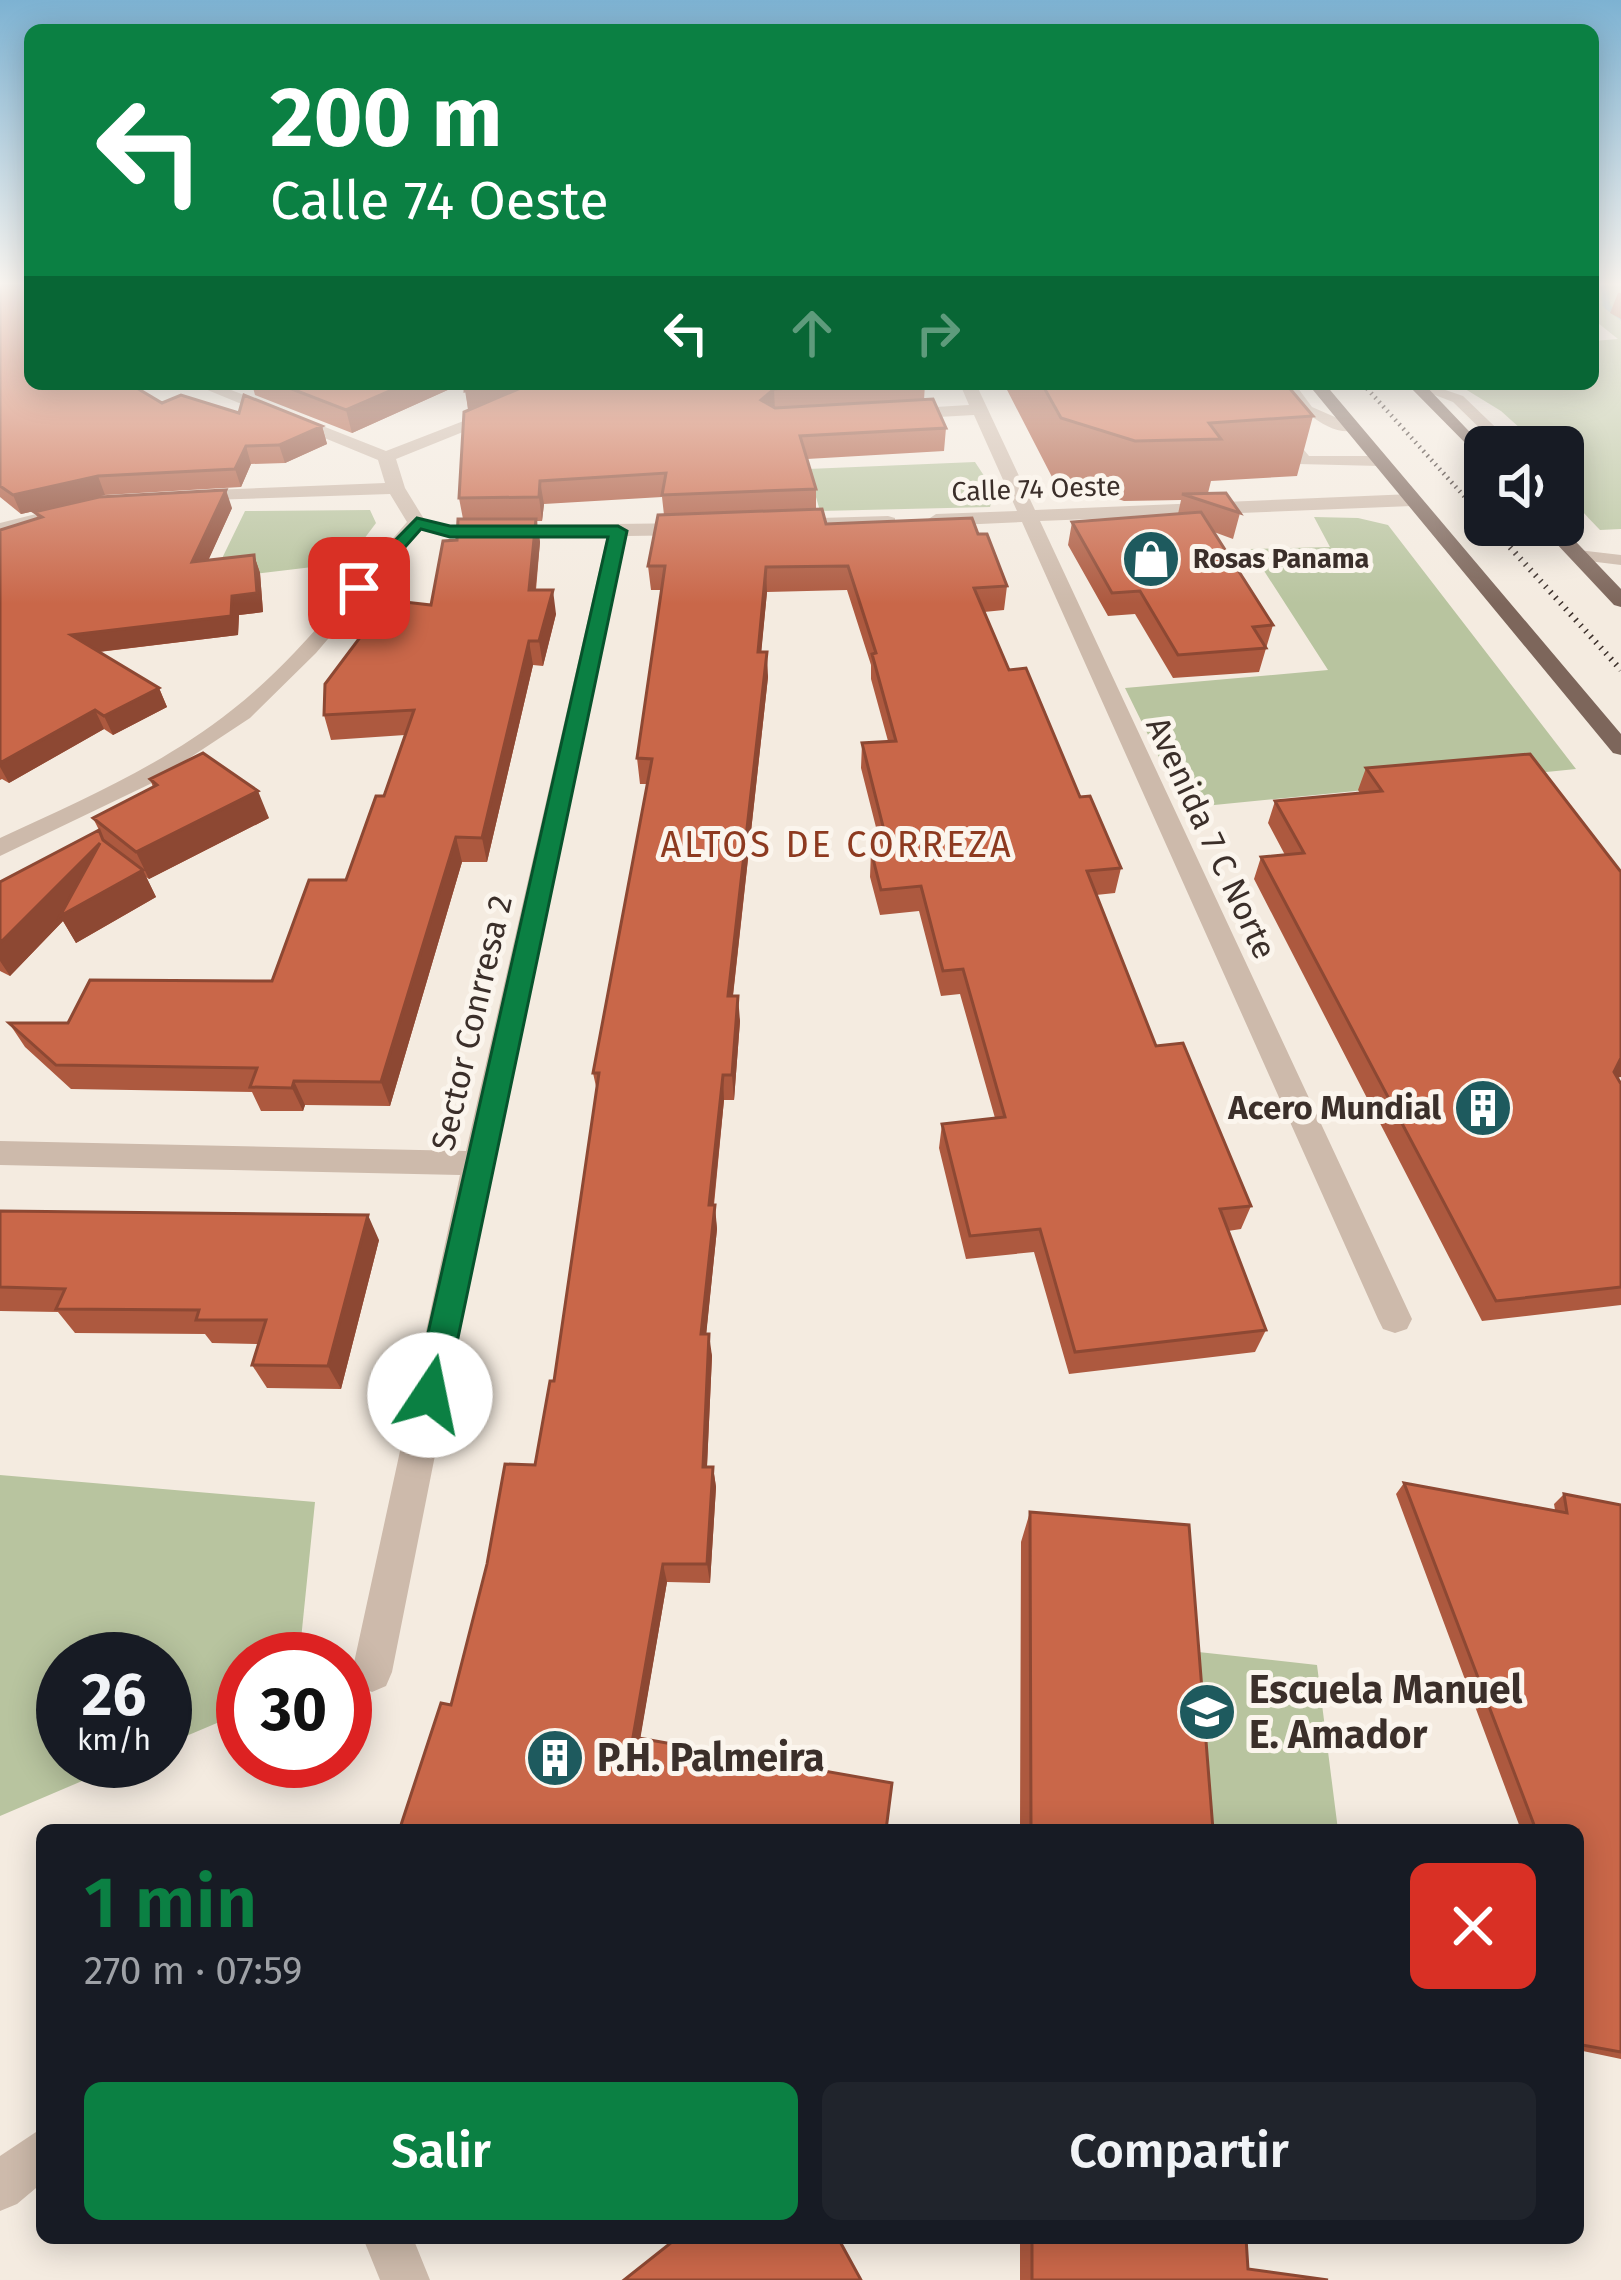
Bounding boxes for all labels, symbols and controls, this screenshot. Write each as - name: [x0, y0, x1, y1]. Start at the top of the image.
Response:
- text: 200 m: [270, 67, 503, 168]
- icon: left: [72, 72, 228, 228]
- text: Calle 74 Oeste: [270, 169, 609, 233]
- icon: left: [653, 300, 719, 366]
- icon: ahead: [779, 300, 845, 366]
- icon: right: [905, 300, 971, 366]
- map controls: [1464, 426, 1584, 546]
- button: sound: [1464, 426, 1584, 546]
- street label: Calle 74 Oeste: [951, 470, 1121, 508]
- shop icon: Rosas Panama: [1120, 528, 1182, 590]
- pin: [308, 537, 410, 639]
- place label: Rosas Panama: [1193, 543, 1370, 575]
- icon: arrive: [326, 555, 392, 621]
- street label: Avenida 7 C Norte: [1137, 711, 1285, 965]
- district label: ALTOS DE CORREZA: [660, 823, 1014, 867]
- street label: Sector Conrresa 2: [423, 891, 521, 1155]
- building icon: Acero Mundial: [1452, 1077, 1514, 1139]
- place label: Acero Mundial: [1227, 1088, 1441, 1128]
- position arrow: [367, 1332, 493, 1458]
- speed limit sign: 30: [216, 1632, 372, 1788]
- text: 26: [82, 1659, 146, 1731]
- place label: Escuela Manuel E. Amador: [1249, 1667, 1523, 1758]
- school or university icon: Escuela Manuel E. Amador: [1176, 1681, 1238, 1743]
- text: km/h: [77, 1722, 151, 1758]
- building icon: P.H. Palmeira: [524, 1727, 586, 1789]
- place label: P.H. Palmeira: [597, 1735, 825, 1781]
- text: 1 min: [84, 1860, 257, 1946]
- button: close: [1410, 1863, 1536, 1989]
- text: 270 m · 07:59: [84, 1948, 303, 1994]
- button: Salir: [84, 2082, 798, 2220]
- button: Compartir: [822, 2082, 1536, 2220]

